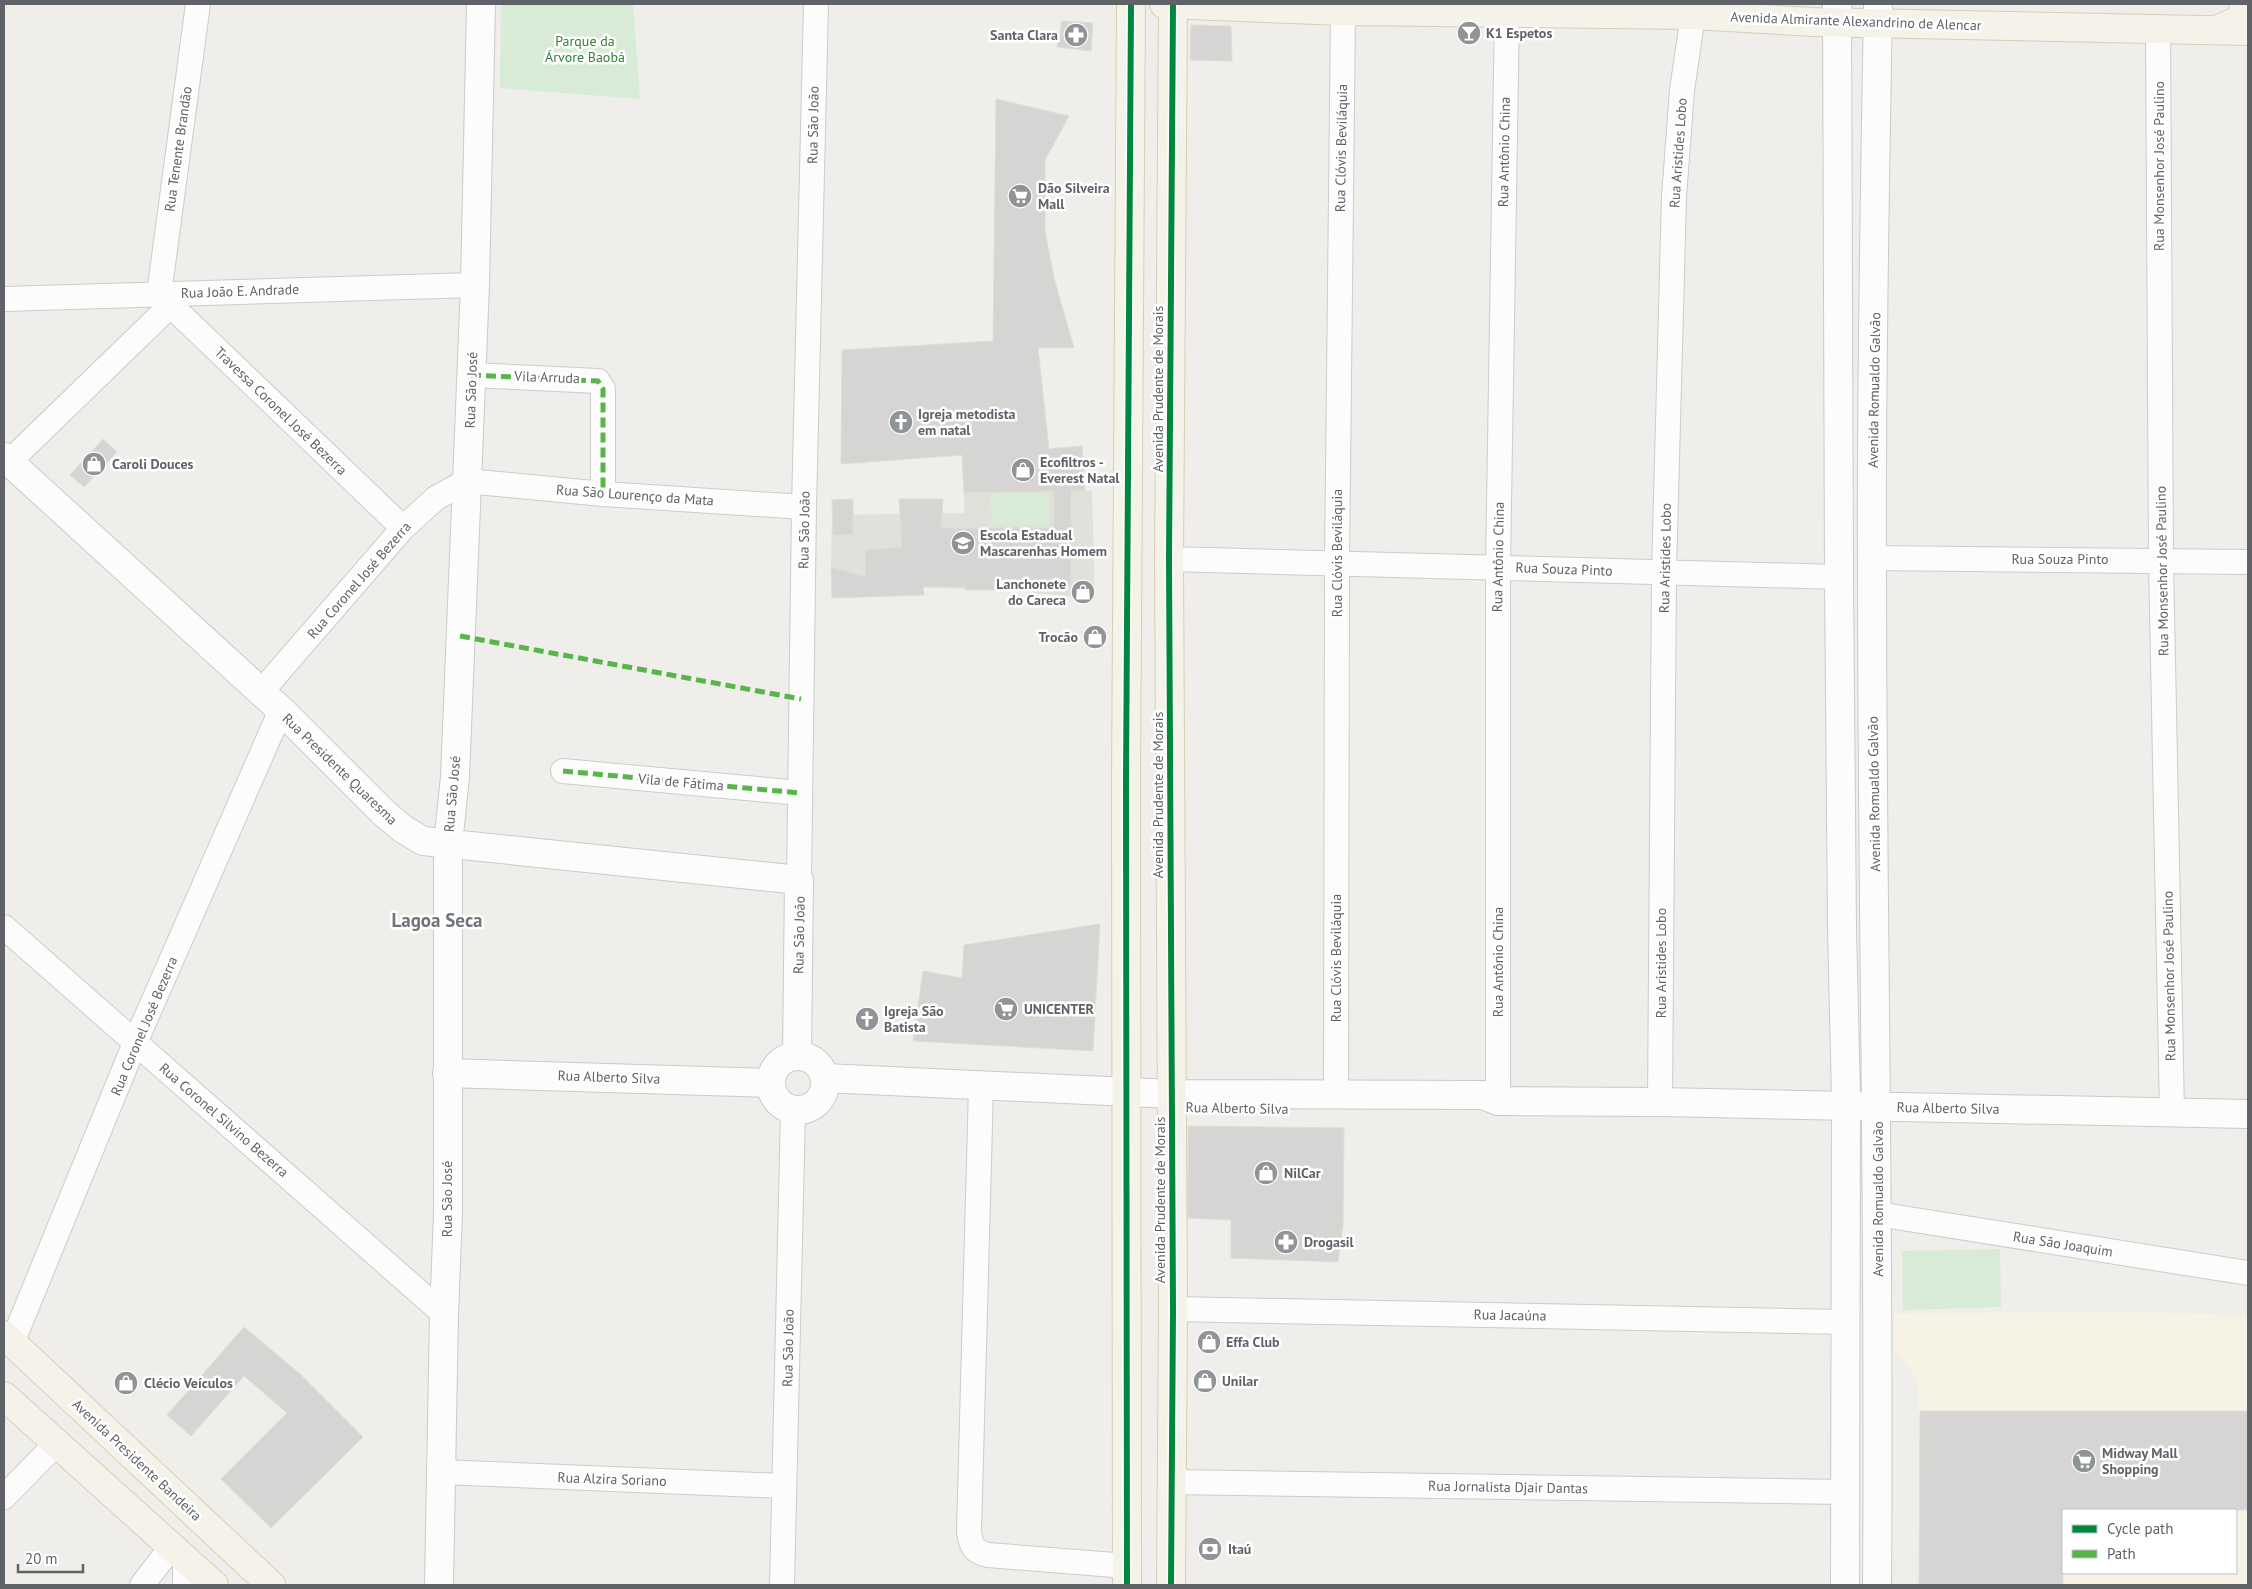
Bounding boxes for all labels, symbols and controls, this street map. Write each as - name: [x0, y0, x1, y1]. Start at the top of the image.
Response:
- street label: Avenida Almirante Alexandrino de Alencar: [1730, 8, 1982, 34]
- bar icon: K1 Espetos: [1456, 20, 1482, 46]
- pharmacy icon: Santa Clara: [1063, 22, 1089, 48]
- place label: K1 Espetos: [1486, 24, 1552, 42]
- place label: Santa Clara: [990, 26, 1058, 44]
- park label: Parque da Árvore Baobá: [545, 32, 625, 66]
- street label: Rua Monsenhor José Paulino: [2150, 81, 2168, 251]
- street label: Rua Clóvis Beviláquia: [1331, 84, 1351, 212]
- street label: Rua Tenente Brandão: [160, 85, 196, 213]
- street label: Rua São João: [803, 86, 823, 164]
- street label: Rua Antônio China: [1494, 97, 1514, 207]
- street label: Rua Aristides Lobo: [1665, 97, 1691, 209]
- place label: Dão Silveira Mall: [1038, 179, 1110, 213]
- supermarket icon: Dão Silveira Mall: [1007, 183, 1033, 209]
- street label: Rua João E. Andrade: [180, 280, 300, 302]
- street label: Avenida Prudente de Morais: [1149, 306, 1167, 472]
- street label: Avenida Romualdo Galvão: [1864, 312, 1884, 468]
- street label: Travessa Coronel José Bezerra: [211, 343, 351, 479]
- street label: Rua São José: [461, 351, 481, 429]
- street label: Vila Arruda: [513, 367, 580, 387]
- place label: Igreja metodista em natal: [918, 405, 1016, 439]
- church icon: Igreja metodista em natal: [888, 409, 914, 435]
- shop icon: Caroli Douces: [81, 451, 107, 477]
- place label: Ecofiltros - Everest Natal: [1040, 453, 1120, 487]
- place label: Caroli Douces: [112, 455, 194, 473]
- shop icon: Ecofiltros - Everest Natal: [1010, 457, 1036, 483]
- street label: Rua São Lourenço da Mata: [555, 481, 715, 509]
- street label: Rua Monsenhor José Paulino: [2152, 486, 2172, 656]
- street label: Rua Clóvis Beviláquia: [1328, 489, 1346, 617]
- street label: Rua São João: [794, 491, 814, 569]
- street label: Rua Antônio China: [1488, 502, 1508, 612]
- street label: Rua Aristides Lobo: [1655, 503, 1675, 613]
- street label: Rua Coronel José Bezerra: [303, 518, 415, 642]
- place label: Escola Estadual Mascarenhas Homem: [980, 526, 1107, 560]
- school or university icon: Escola Estadual Mascarenhas Homem: [950, 530, 976, 556]
- street label: Rua Souza Pinto: [2011, 550, 2109, 568]
- street label: Rua Souza Pinto: [1515, 558, 1613, 580]
- place label: Lanchonete do Careca: [996, 575, 1066, 609]
- shop icon: Lanchonete do Careca: [1070, 579, 1096, 605]
- shop icon: Trocão: [1082, 624, 1108, 650]
- place label: Trocão: [1039, 628, 1078, 646]
- street label: Rua Presidente Quaresma: [279, 709, 401, 829]
- street label: Avenida Prudente de Morais: [1149, 712, 1167, 878]
- street label: Avenida Romualdo Galvão: [1864, 716, 1884, 872]
- street label: Rua São José: [440, 755, 464, 833]
- street label: Vila de Fátima: [636, 769, 725, 795]
- street label: Rua Monsenhor José Paulino: [2159, 891, 2179, 1061]
- street label: Rua Clóvis Beviláquia: [1327, 894, 1345, 1022]
- street label: Rua São João: [789, 896, 809, 974]
- street label: Rua Antônio China: [1489, 907, 1507, 1017]
- district label: Lagoa Seca: [391, 908, 483, 932]
- street label: Rua Aristides Lobo: [1652, 908, 1670, 1018]
- street label: Rua Coronel José Bezerra: [107, 954, 181, 1098]
- supermarket icon: UNICENTER: [993, 996, 1019, 1022]
- place label: UNICENTER: [1024, 1000, 1095, 1018]
- place label: Igreja São Batista: [884, 1002, 944, 1036]
- church icon: Igreja São Batista: [854, 1006, 880, 1032]
- street label: Rua Coronel Silvino Bezerra: [156, 1059, 292, 1181]
- street label: Rua Alberto Silva: [557, 1066, 661, 1088]
- street label: Rua Alberto Silva: [1185, 1098, 1289, 1118]
- street label: Rua Alberto Silva: [1896, 1098, 2000, 1118]
- street label: Avenida Prudente de Morais: [1151, 1117, 1169, 1283]
- street label: Avenida Romualdo Galvão: [1869, 1121, 1887, 1277]
- shop icon: NilCar: [1253, 1160, 1279, 1186]
- street label: Rua São José: [438, 1161, 456, 1237]
- place label: NilCar: [1284, 1164, 1321, 1182]
- street label: Rua São Joaquim: [2012, 1227, 2114, 1261]
- pharmacy icon: Drogasil: [1273, 1229, 1299, 1255]
- place label: Drogasil: [1304, 1233, 1355, 1251]
- street label: Rua Jacaúna: [1473, 1305, 1547, 1325]
- street label: Rua São João: [778, 1309, 798, 1387]
- shop icon: Effa Club: [1196, 1329, 1222, 1355]
- place label: Effa Club: [1226, 1333, 1280, 1351]
- shop icon: Unilar: [1192, 1368, 1218, 1394]
- shop icon: Clécio Veículos: [113, 1370, 139, 1396]
- place label: Unilar: [1222, 1372, 1258, 1390]
- place label: Clécio Veículos: [144, 1374, 233, 1392]
- street label: Avenida Presidente Bandeira: [69, 1395, 206, 1525]
- place label: Midway Mall Shopping: [2102, 1444, 2179, 1478]
- supermarket icon: Midway Mall Shopping: [2071, 1448, 2097, 1474]
- street label: Rua Alzira Soriano: [557, 1468, 667, 1490]
- street label: Rua Jornalista Djair Dantas: [1428, 1477, 1588, 1497]
- legend: [2062, 1509, 2237, 1574]
- text: Cycle path: [2107, 1519, 2173, 1538]
- bank icon: Itaú: [1197, 1536, 1223, 1562]
- place label: Itaú: [1228, 1540, 1251, 1558]
- scale bar: [18, 1542, 82, 1574]
- text: Path: [2107, 1544, 2136, 1563]
- text: 20 m: [25, 1549, 58, 1568]

